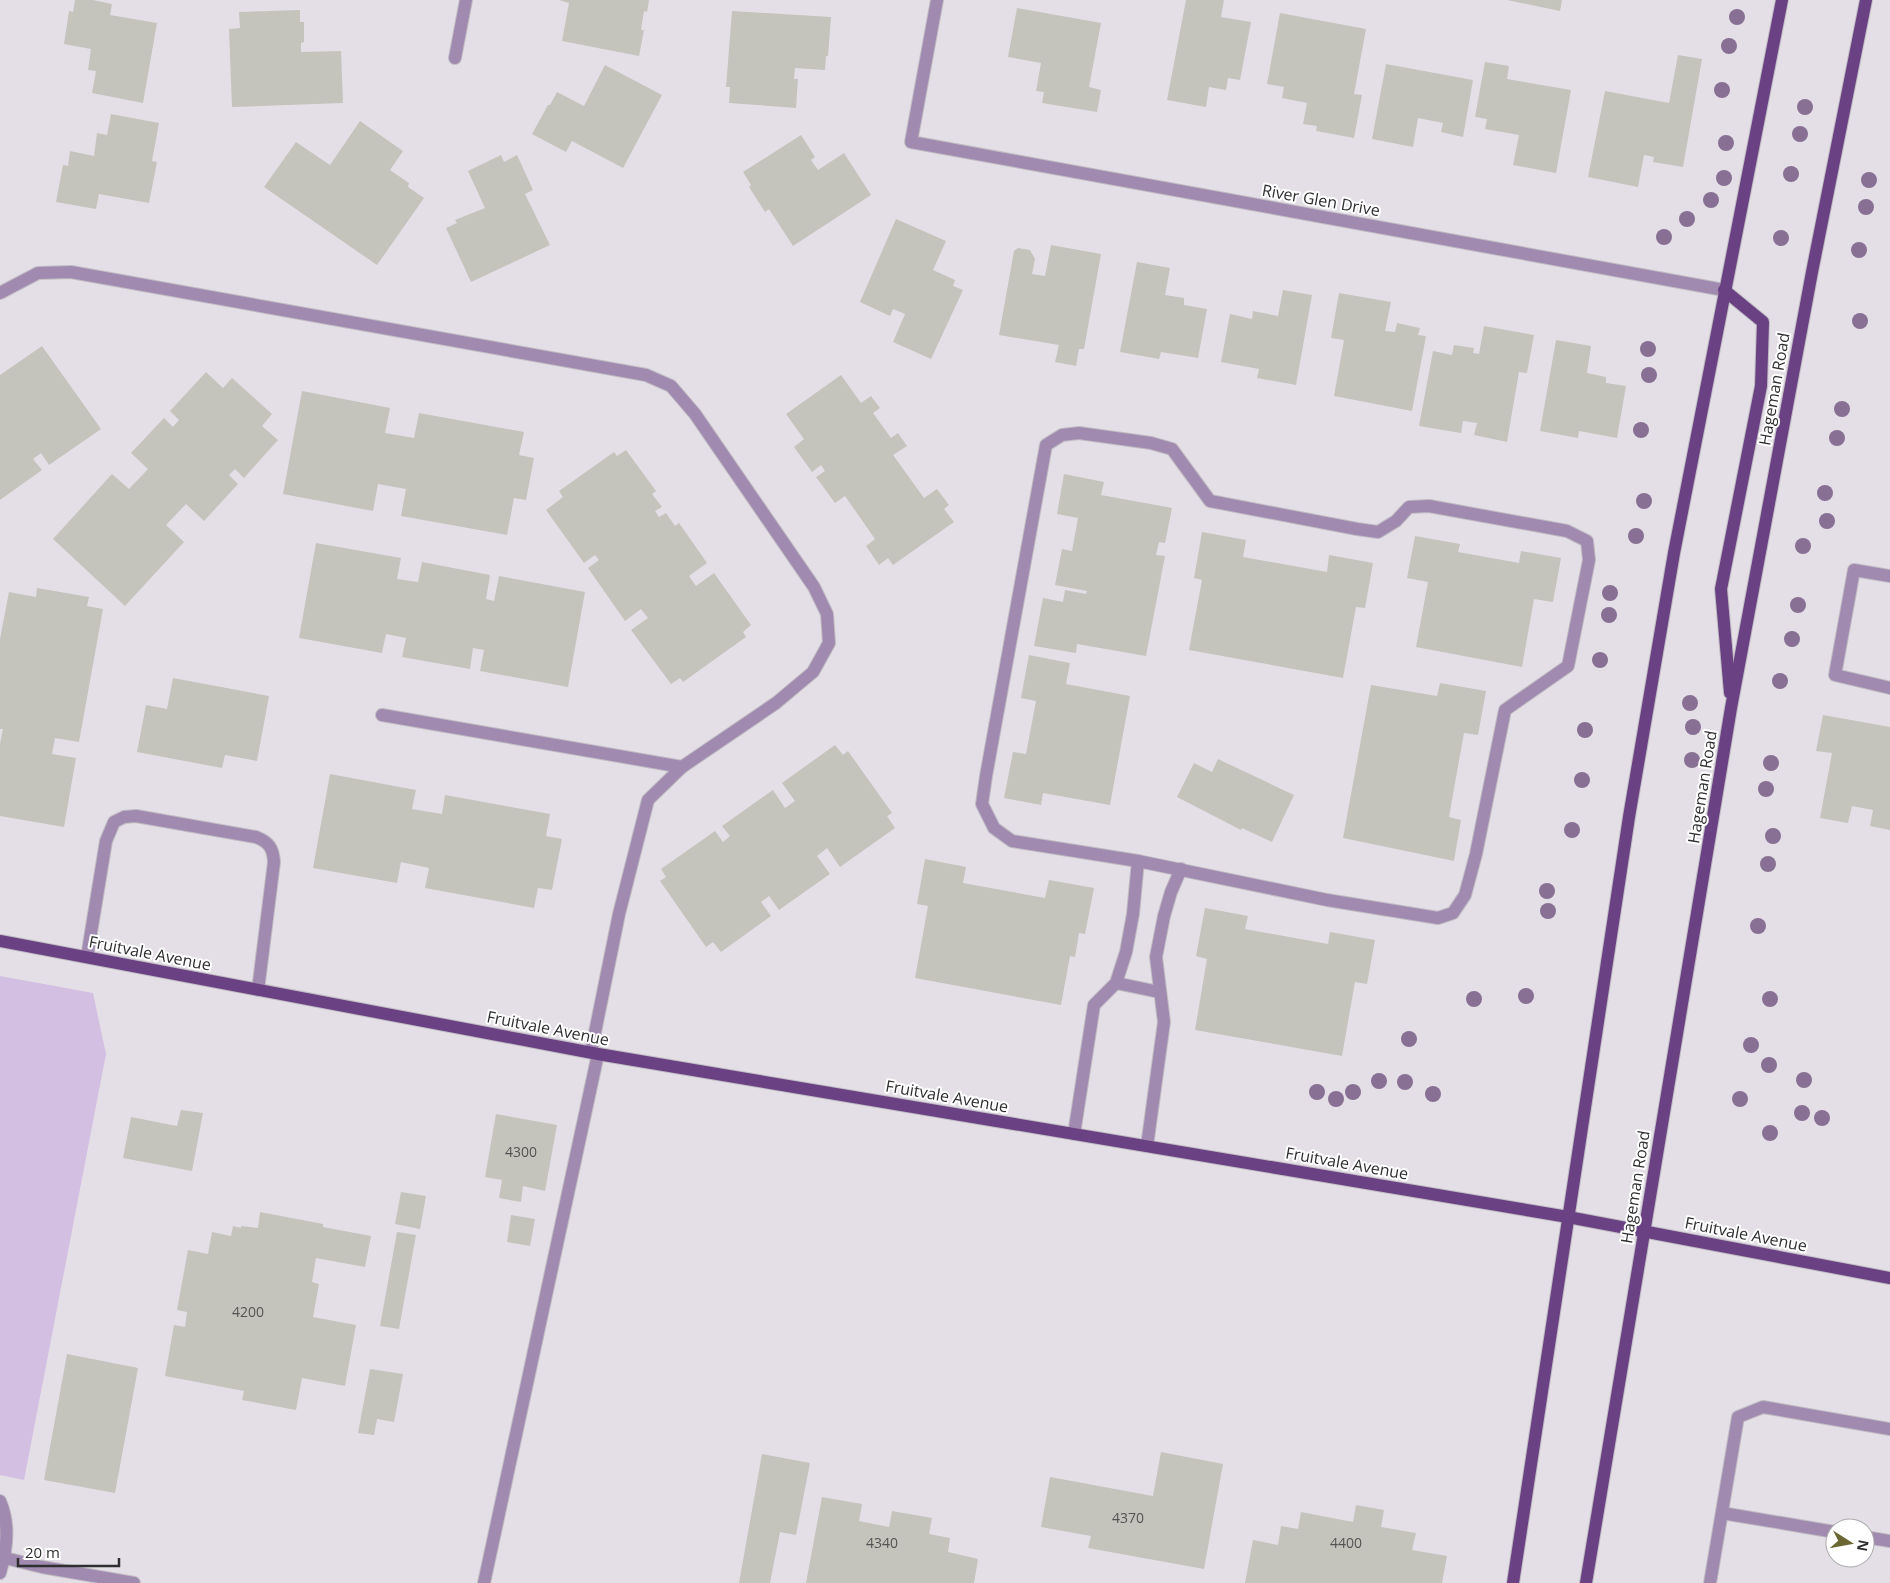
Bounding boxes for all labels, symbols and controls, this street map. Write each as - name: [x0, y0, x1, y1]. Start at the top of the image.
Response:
- street label: River Glen Drive: [1260, 179, 1382, 221]
- street label: Hageman Road: [1753, 331, 1795, 447]
- street label: Hageman Road: [1682, 729, 1722, 845]
- street label: Fruitvale Avenue: [87, 930, 213, 976]
- street label: Fruitvale Avenue: [485, 1005, 611, 1051]
- street label: Fruitvale Avenue: [884, 1074, 1010, 1118]
- street label: Hageman Road: [1615, 1129, 1655, 1245]
- street label: Fruitvale Avenue: [1284, 1141, 1410, 1185]
- house number: 4300: [505, 1142, 537, 1161]
- street label: Fruitvale Avenue: [1683, 1211, 1809, 1257]
- house number: 4200: [232, 1302, 264, 1321]
- house number: 4370: [1112, 1508, 1144, 1527]
- north arrow: [1825, 1518, 1875, 1568]
- house number: 4340: [866, 1533, 898, 1552]
- house number: 4400: [1330, 1533, 1362, 1552]
- scale bar: [18, 1536, 119, 1568]
- text: N: [1853, 1538, 1874, 1553]
- text: 20 m: [25, 1542, 60, 1562]

